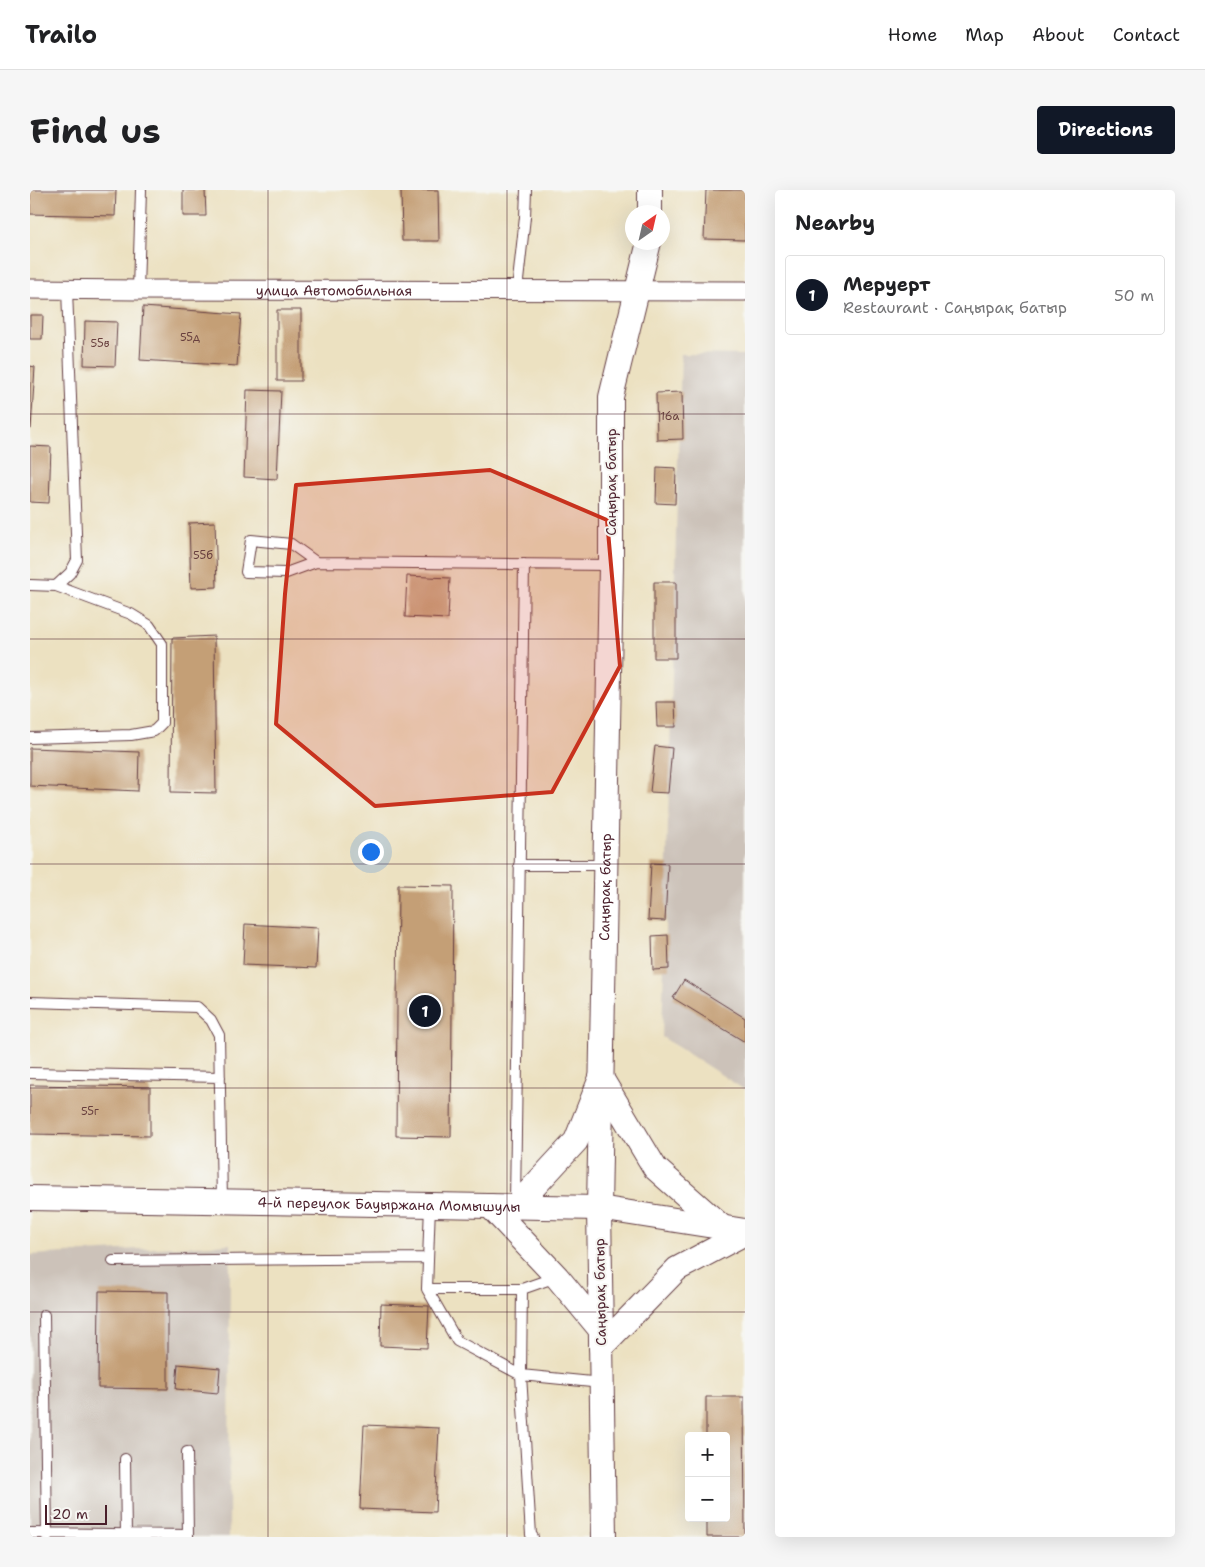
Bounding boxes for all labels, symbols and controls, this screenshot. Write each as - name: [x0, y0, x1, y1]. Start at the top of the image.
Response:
- text: Trailo: [25, 19, 97, 51]
- text: Home: [888, 23, 937, 47]
- text: Map: [965, 23, 1004, 47]
- text: About: [1032, 23, 1085, 47]
- text: Contact: [1113, 23, 1180, 47]
- button: Directions: [1037, 106, 1175, 154]
- text: Find us: [30, 107, 161, 154]
- north arrow: [625, 205, 670, 250]
- text: Nearby: [795, 209, 875, 237]
- text: Меруерт: [843, 272, 930, 297]
- street label: улица Автомобильная: [256, 281, 412, 299]
- text: 1: [808, 285, 816, 306]
- text: 50 m: [1114, 285, 1154, 306]
- text: Restaurant · Саңырақ батыр: [843, 297, 1067, 318]
- house number: 55д: [180, 330, 200, 345]
- house number: 55в: [91, 336, 110, 351]
- house number: 16а: [661, 409, 680, 424]
- street label: Саңырақ батыр: [602, 428, 620, 536]
- house number: 55б: [193, 548, 213, 563]
- street label: Саңырақ батыр: [595, 833, 615, 941]
- your location: [358, 839, 384, 865]
- pin: 1: [409, 992, 441, 1030]
- house number: 55г: [81, 1104, 99, 1119]
- street label: 4-й переулок Бауыржана Момышулы: [257, 1193, 521, 1216]
- street label: Саңырақ батыр: [590, 1238, 610, 1346]
- map controls: [685, 1432, 730, 1522]
- button: +: [685, 1432, 730, 1477]
- button: −: [685, 1477, 730, 1522]
- scale bar: [45, 1502, 108, 1525]
- text: 20 m: [52, 1505, 88, 1523]

